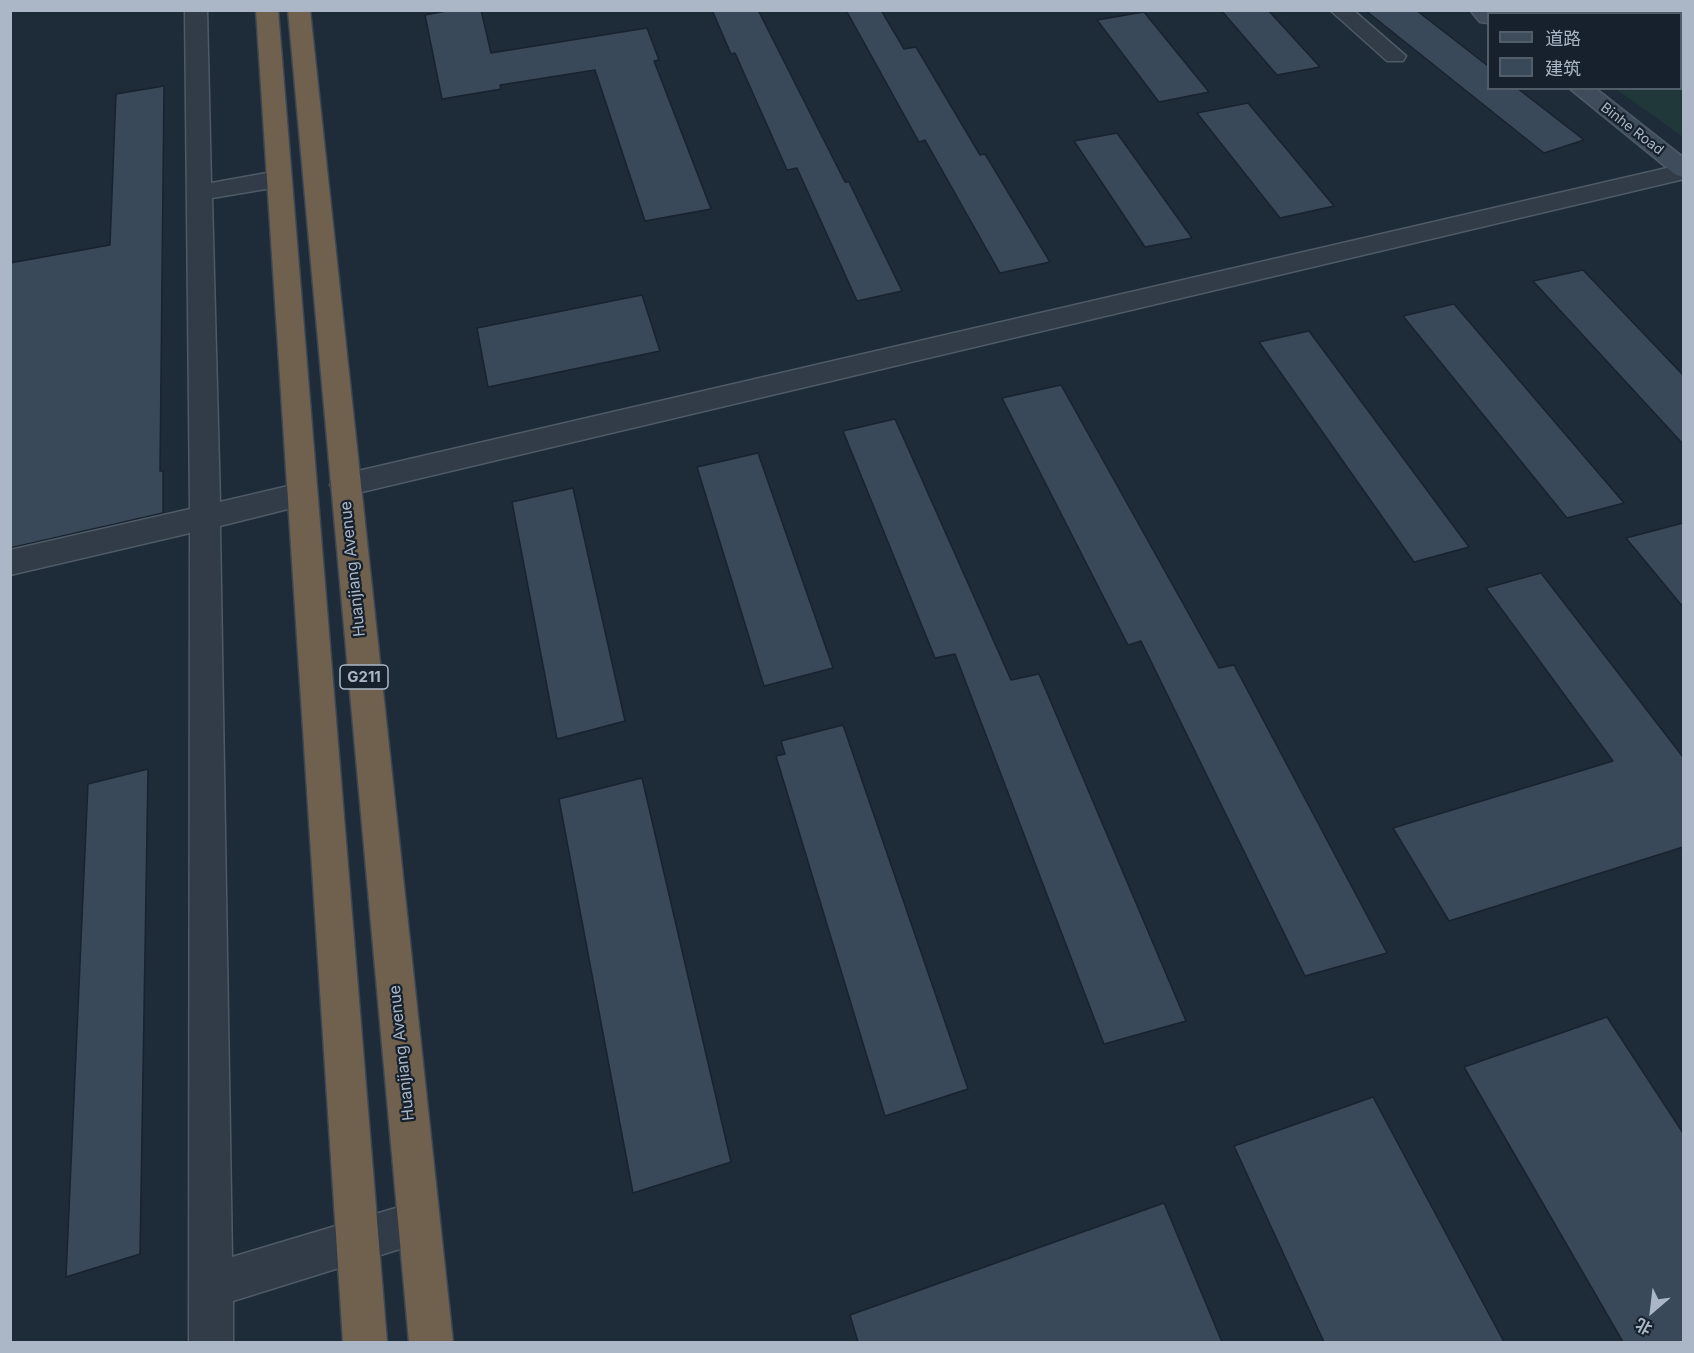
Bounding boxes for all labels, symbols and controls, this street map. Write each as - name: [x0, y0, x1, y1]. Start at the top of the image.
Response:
- legend: [1487, 12, 1682, 90]
- text: 道路: [1545, 28, 1581, 49]
- text: 建筑: [1545, 58, 1581, 79]
- street label: Binhe Road: [1597, 99, 1667, 159]
- street label: Huanjiang Avenue: [336, 500, 370, 638]
- road number: G211: [340, 665, 388, 689]
- street label: Huanjiang Avenue: [385, 984, 419, 1122]
- north arrow: [1622, 1281, 1682, 1341]
- text: 北: [1632, 1314, 1655, 1339]

